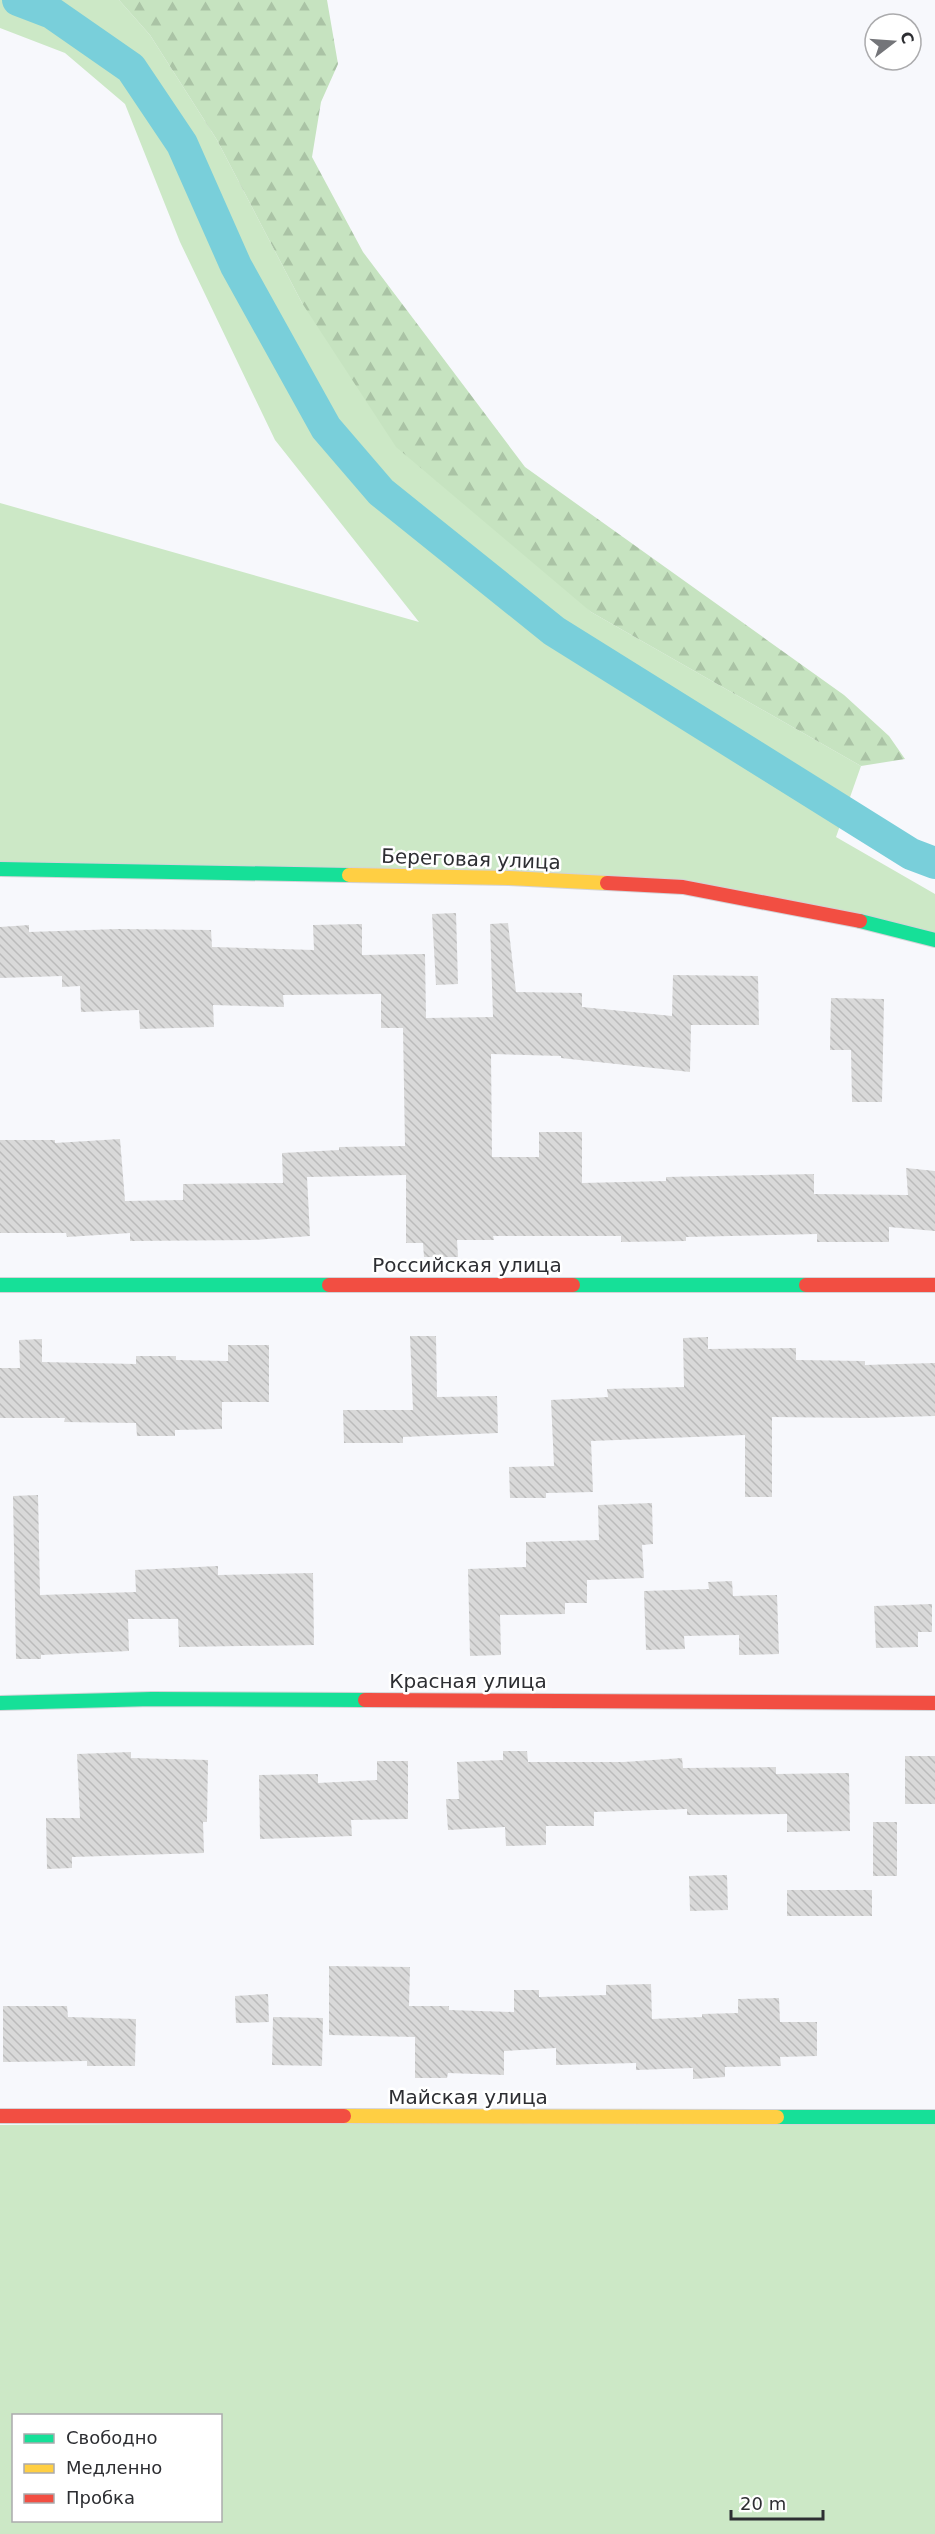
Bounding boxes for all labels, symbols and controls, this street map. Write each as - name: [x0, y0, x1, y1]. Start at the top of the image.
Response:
- north arrow: [863, 12, 923, 72]
- text: С: [896, 29, 918, 46]
- street label: Береговая улица: [381, 844, 561, 874]
- street label: Российская улица: [372, 1253, 562, 1277]
- street label: Красная улица: [389, 1669, 547, 1693]
- street label: Майская улица: [388, 2085, 548, 2109]
- legend: [12, 2414, 222, 2522]
- text: Свободно: [66, 2427, 158, 2448]
- text: Медленно: [66, 2457, 162, 2478]
- scale bar: [731, 2483, 822, 2521]
- text: Пробка: [66, 2487, 135, 2508]
- text: 20 m: [740, 2493, 786, 2514]

